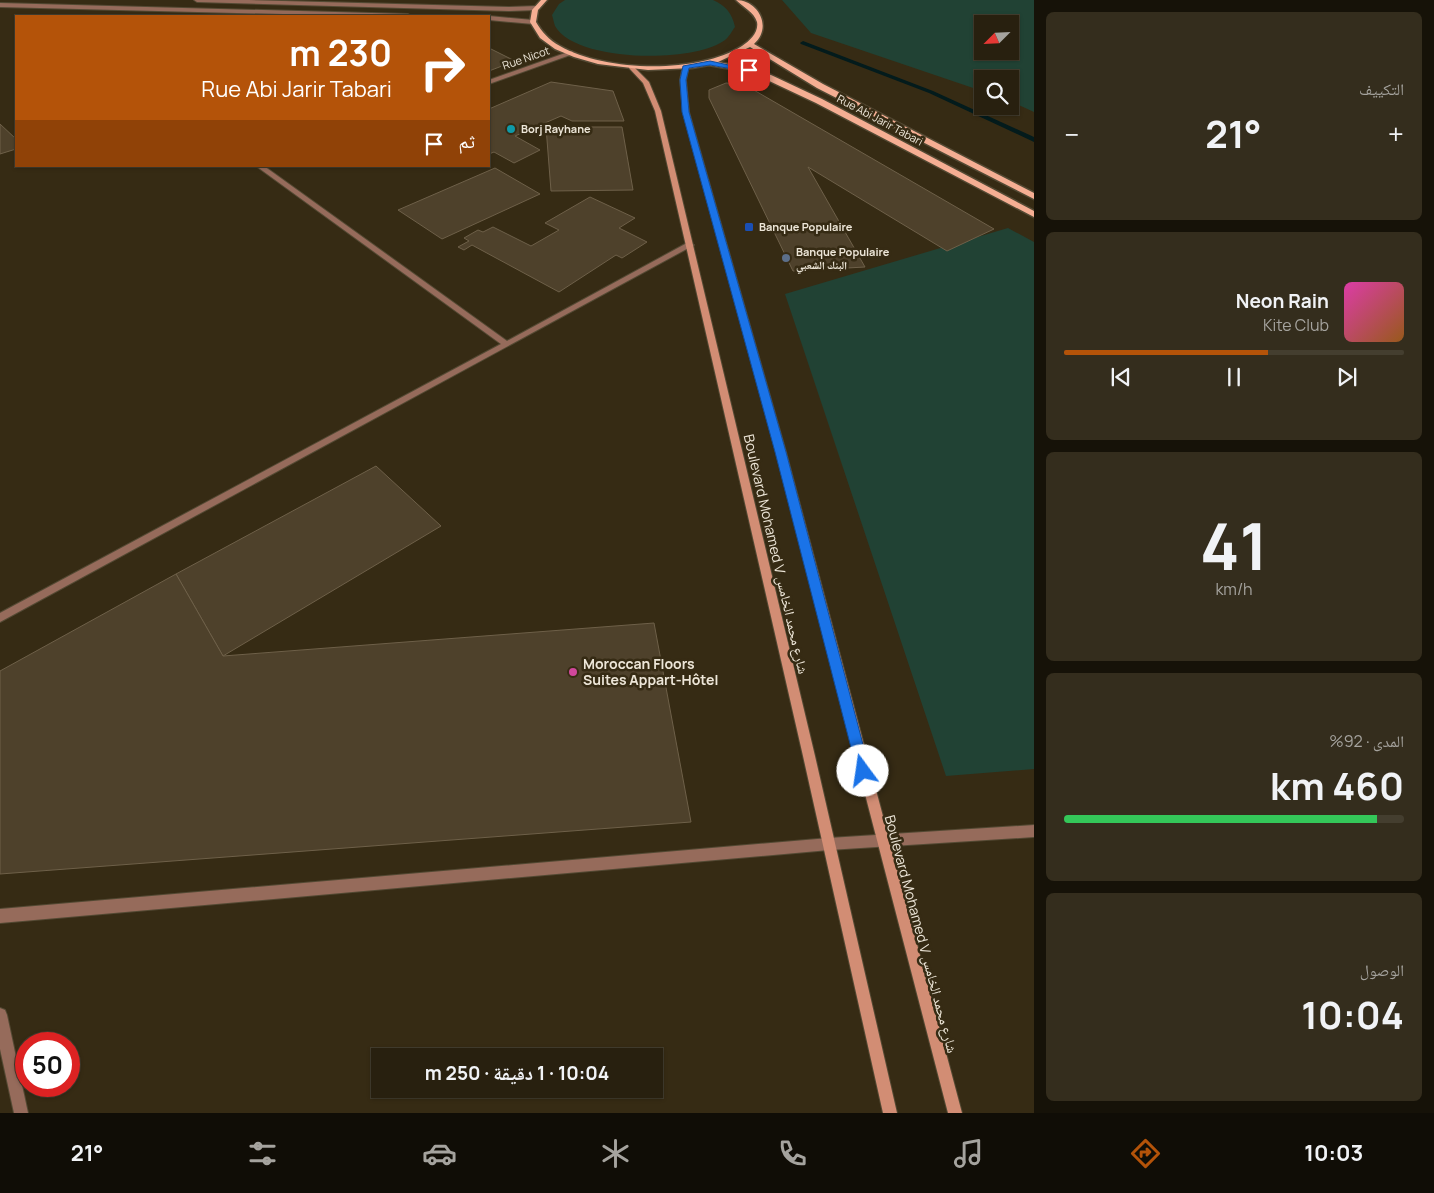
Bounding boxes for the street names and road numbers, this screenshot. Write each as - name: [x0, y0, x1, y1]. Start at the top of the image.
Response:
- street label: Rue Nicot: [500, 42, 551, 73]
- street label: Rue Abi Jarir Tabari: [835, 91, 926, 149]
- street label: Boulevard Mohamed V شارع محمد الخامس: [739, 432, 813, 676]
- street label: Boulevard Mohamed V شارع محمد الخامس: [880, 813, 962, 1055]

